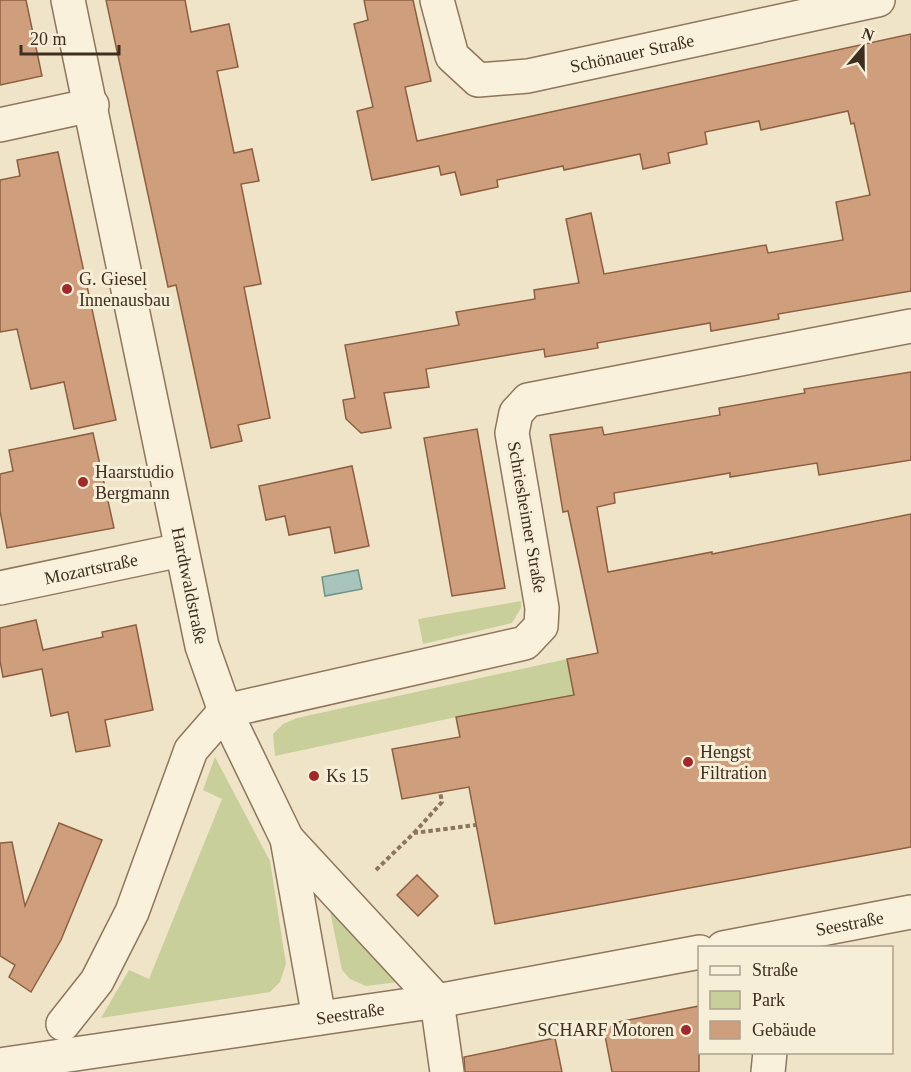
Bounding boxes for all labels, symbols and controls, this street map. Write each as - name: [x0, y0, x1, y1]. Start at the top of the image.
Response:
- scale bar: [21, 18, 118, 56]
- north arrow: [833, 18, 893, 78]
- text: N: [860, 24, 877, 44]
- text: 20 m: [30, 29, 67, 49]
- street label: Schönauer Straße: [568, 30, 696, 77]
- place label: G. Giesel Innenausbau: [79, 269, 170, 310]
- marker: G. Giesel Innenausbau: [60, 282, 74, 296]
- street label: Schriesheimer Straße: [504, 440, 550, 594]
- place label: Haarstudio Bergmann: [95, 462, 174, 503]
- marker: Haarstudio Bergmann: [76, 475, 90, 489]
- street label: Hardtwaldstraße: [168, 525, 211, 646]
- street label: Mozartstraße: [42, 549, 140, 588]
- place label: Hengst Filtration: [700, 742, 767, 783]
- marker: Hengst Filtration: [681, 755, 695, 769]
- place label: Ks 15: [326, 766, 369, 786]
- marker: Ks 15: [307, 769, 321, 783]
- street label: Seestraße: [814, 907, 885, 940]
- legend: [698, 946, 893, 1054]
- text: Straße: [752, 960, 798, 980]
- text: Park: [752, 990, 785, 1010]
- street label: Seestraße: [315, 999, 386, 1029]
- place label: SCHARF Motoren: [537, 1020, 674, 1040]
- text: Gebäude: [752, 1020, 816, 1040]
- marker: SCHARF Motoren: [679, 1023, 693, 1037]

